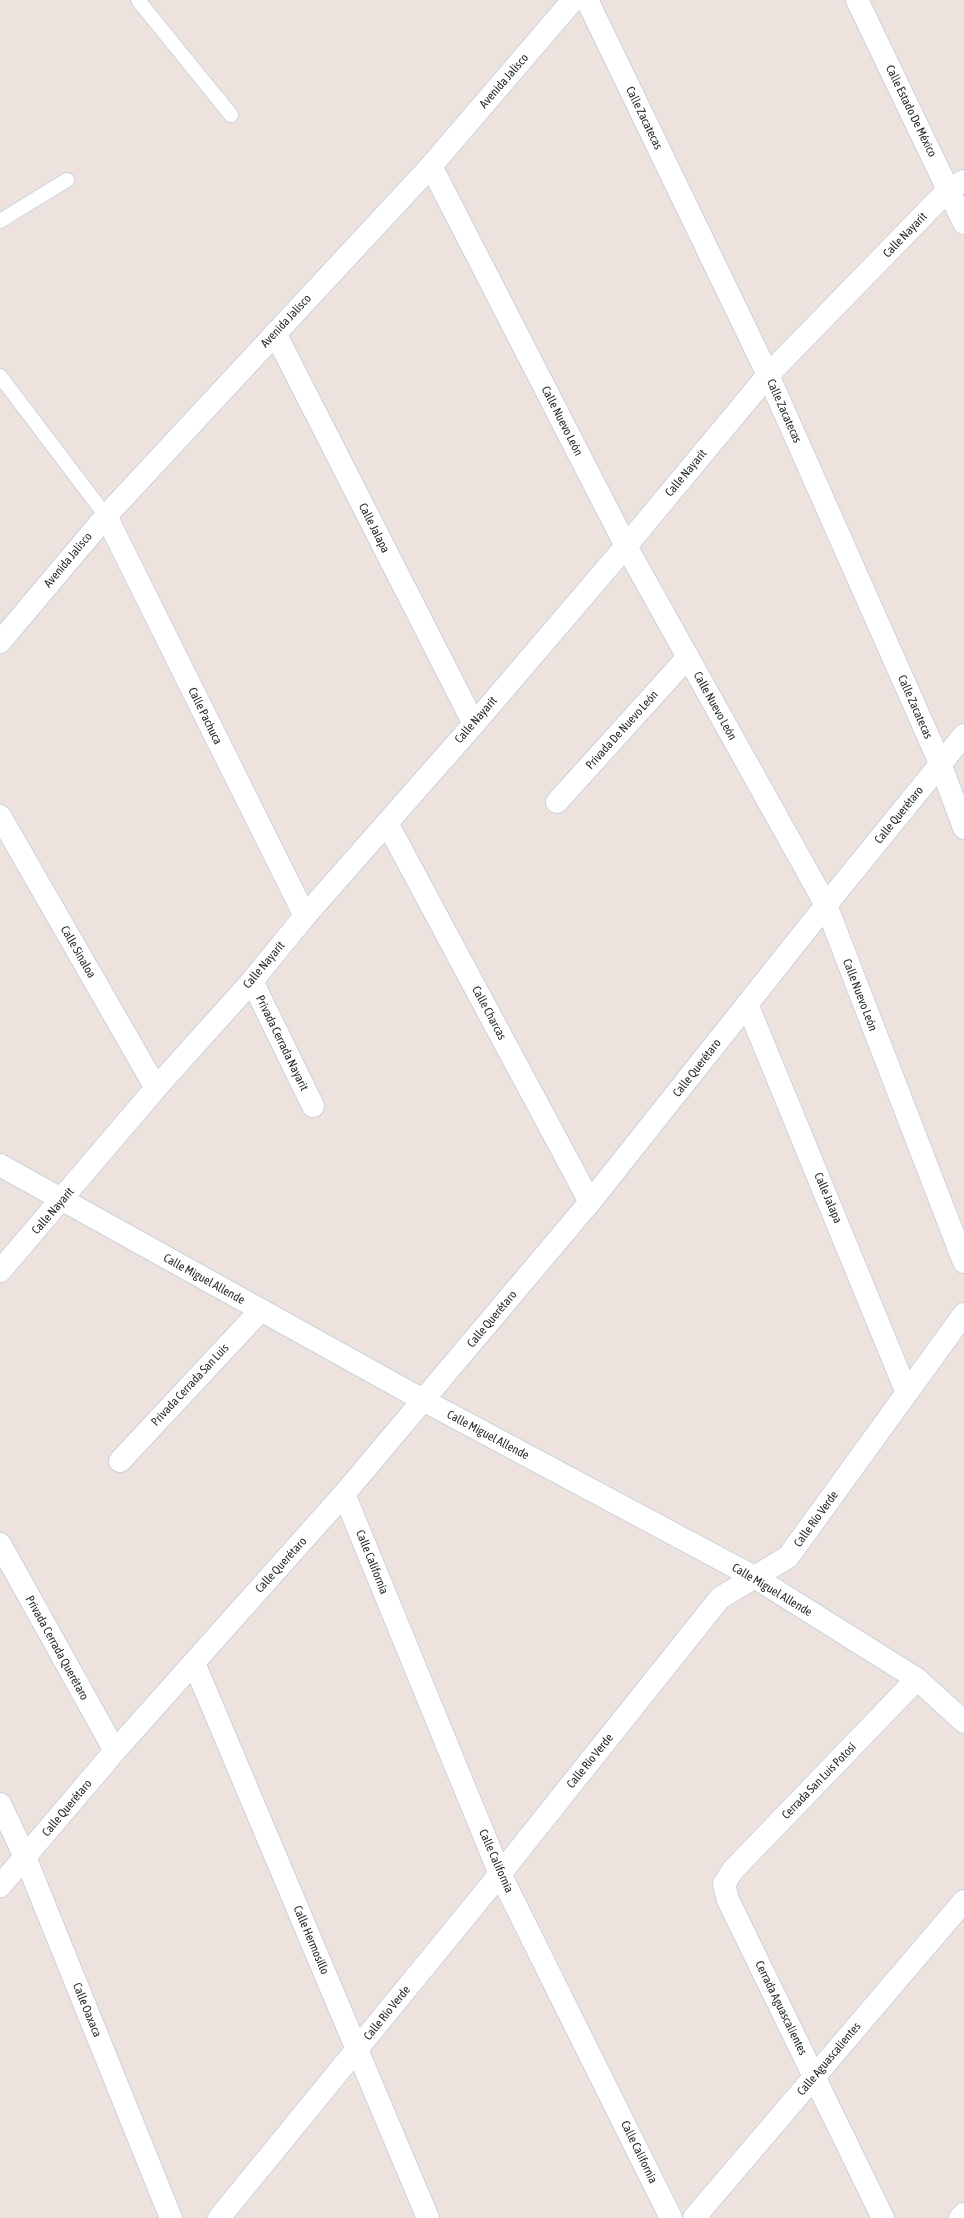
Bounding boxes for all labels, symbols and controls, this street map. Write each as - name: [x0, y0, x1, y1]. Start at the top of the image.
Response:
- street label: Avenida Jalisco: [476, 51, 532, 111]
- street label: Calle Estado De México: [882, 63, 940, 159]
- street label: Calle Zacatecas: [623, 84, 665, 152]
- street label: Calle Nayarit: [880, 209, 930, 261]
- street label: Avenida Jalisco: [258, 291, 314, 351]
- street label: Calle Zacatecas: [764, 377, 804, 445]
- street label: Calle Nuevo León: [538, 384, 586, 458]
- street label: Calle Nayarit: [662, 446, 710, 500]
- street label: Calle Jalapa: [355, 501, 393, 555]
- street label: Avenida Jalisco: [41, 530, 95, 590]
- street label: Calle Nuevo León: [690, 669, 740, 743]
- street label: Calle Zacatecas: [895, 673, 935, 741]
- street label: Calle Pachuca: [185, 685, 225, 747]
- street label: Privada De Nuevo León: [583, 688, 661, 772]
- street label: Calle Nayarit: [452, 694, 500, 746]
- street label: Calle Querétaro: [871, 783, 927, 847]
- street label: Calle Sinaloa: [57, 923, 99, 981]
- street label: Calle Nayarit: [240, 938, 288, 992]
- street label: Calle Nuevo León: [840, 957, 880, 1033]
- street label: Calle Charcas: [469, 984, 509, 1042]
- street label: Privada Cerrada Nayarit: [253, 993, 311, 1093]
- street label: Calle Querétaro: [670, 1036, 724, 1100]
- street label: Calle Jalapa: [811, 1170, 845, 1226]
- street label: Calle Nayarit: [29, 1185, 77, 1237]
- street label: Calle Miguel Allende: [161, 1251, 247, 1307]
- street label: Calle Querétaro: [464, 1288, 520, 1350]
- street label: Privada Cerrada San Luis: [148, 1341, 232, 1429]
- street label: Calle Miguel Allende: [445, 1407, 531, 1463]
- street label: Calle Río Verde: [791, 1488, 841, 1550]
- street label: Calle California: [353, 1528, 391, 1596]
- street label: Calle Querétaro: [252, 1534, 310, 1596]
- street label: Calle Miguel Allende: [729, 1560, 815, 1620]
- street label: Privada Cerrada Querétaro: [22, 1593, 92, 1703]
- street label: Calle Río Verde: [564, 1731, 616, 1791]
- street label: Cerrada San Luis Potosí: [779, 1740, 859, 1822]
- street label: Calle Querétaro: [39, 1777, 95, 1839]
- street label: Calle California: [476, 1827, 516, 1895]
- street label: Calle Hermosillo: [290, 1903, 332, 1977]
- street label: Cerrada Aguascalientes: [752, 1959, 810, 2057]
- street label: Calle Oaxaca: [70, 1981, 104, 2039]
- street label: Calle Río Verde: [361, 1983, 413, 2043]
- street label: Calle Aguascalientes: [794, 2019, 864, 2099]
- street label: Calle California: [618, 2118, 660, 2186]

